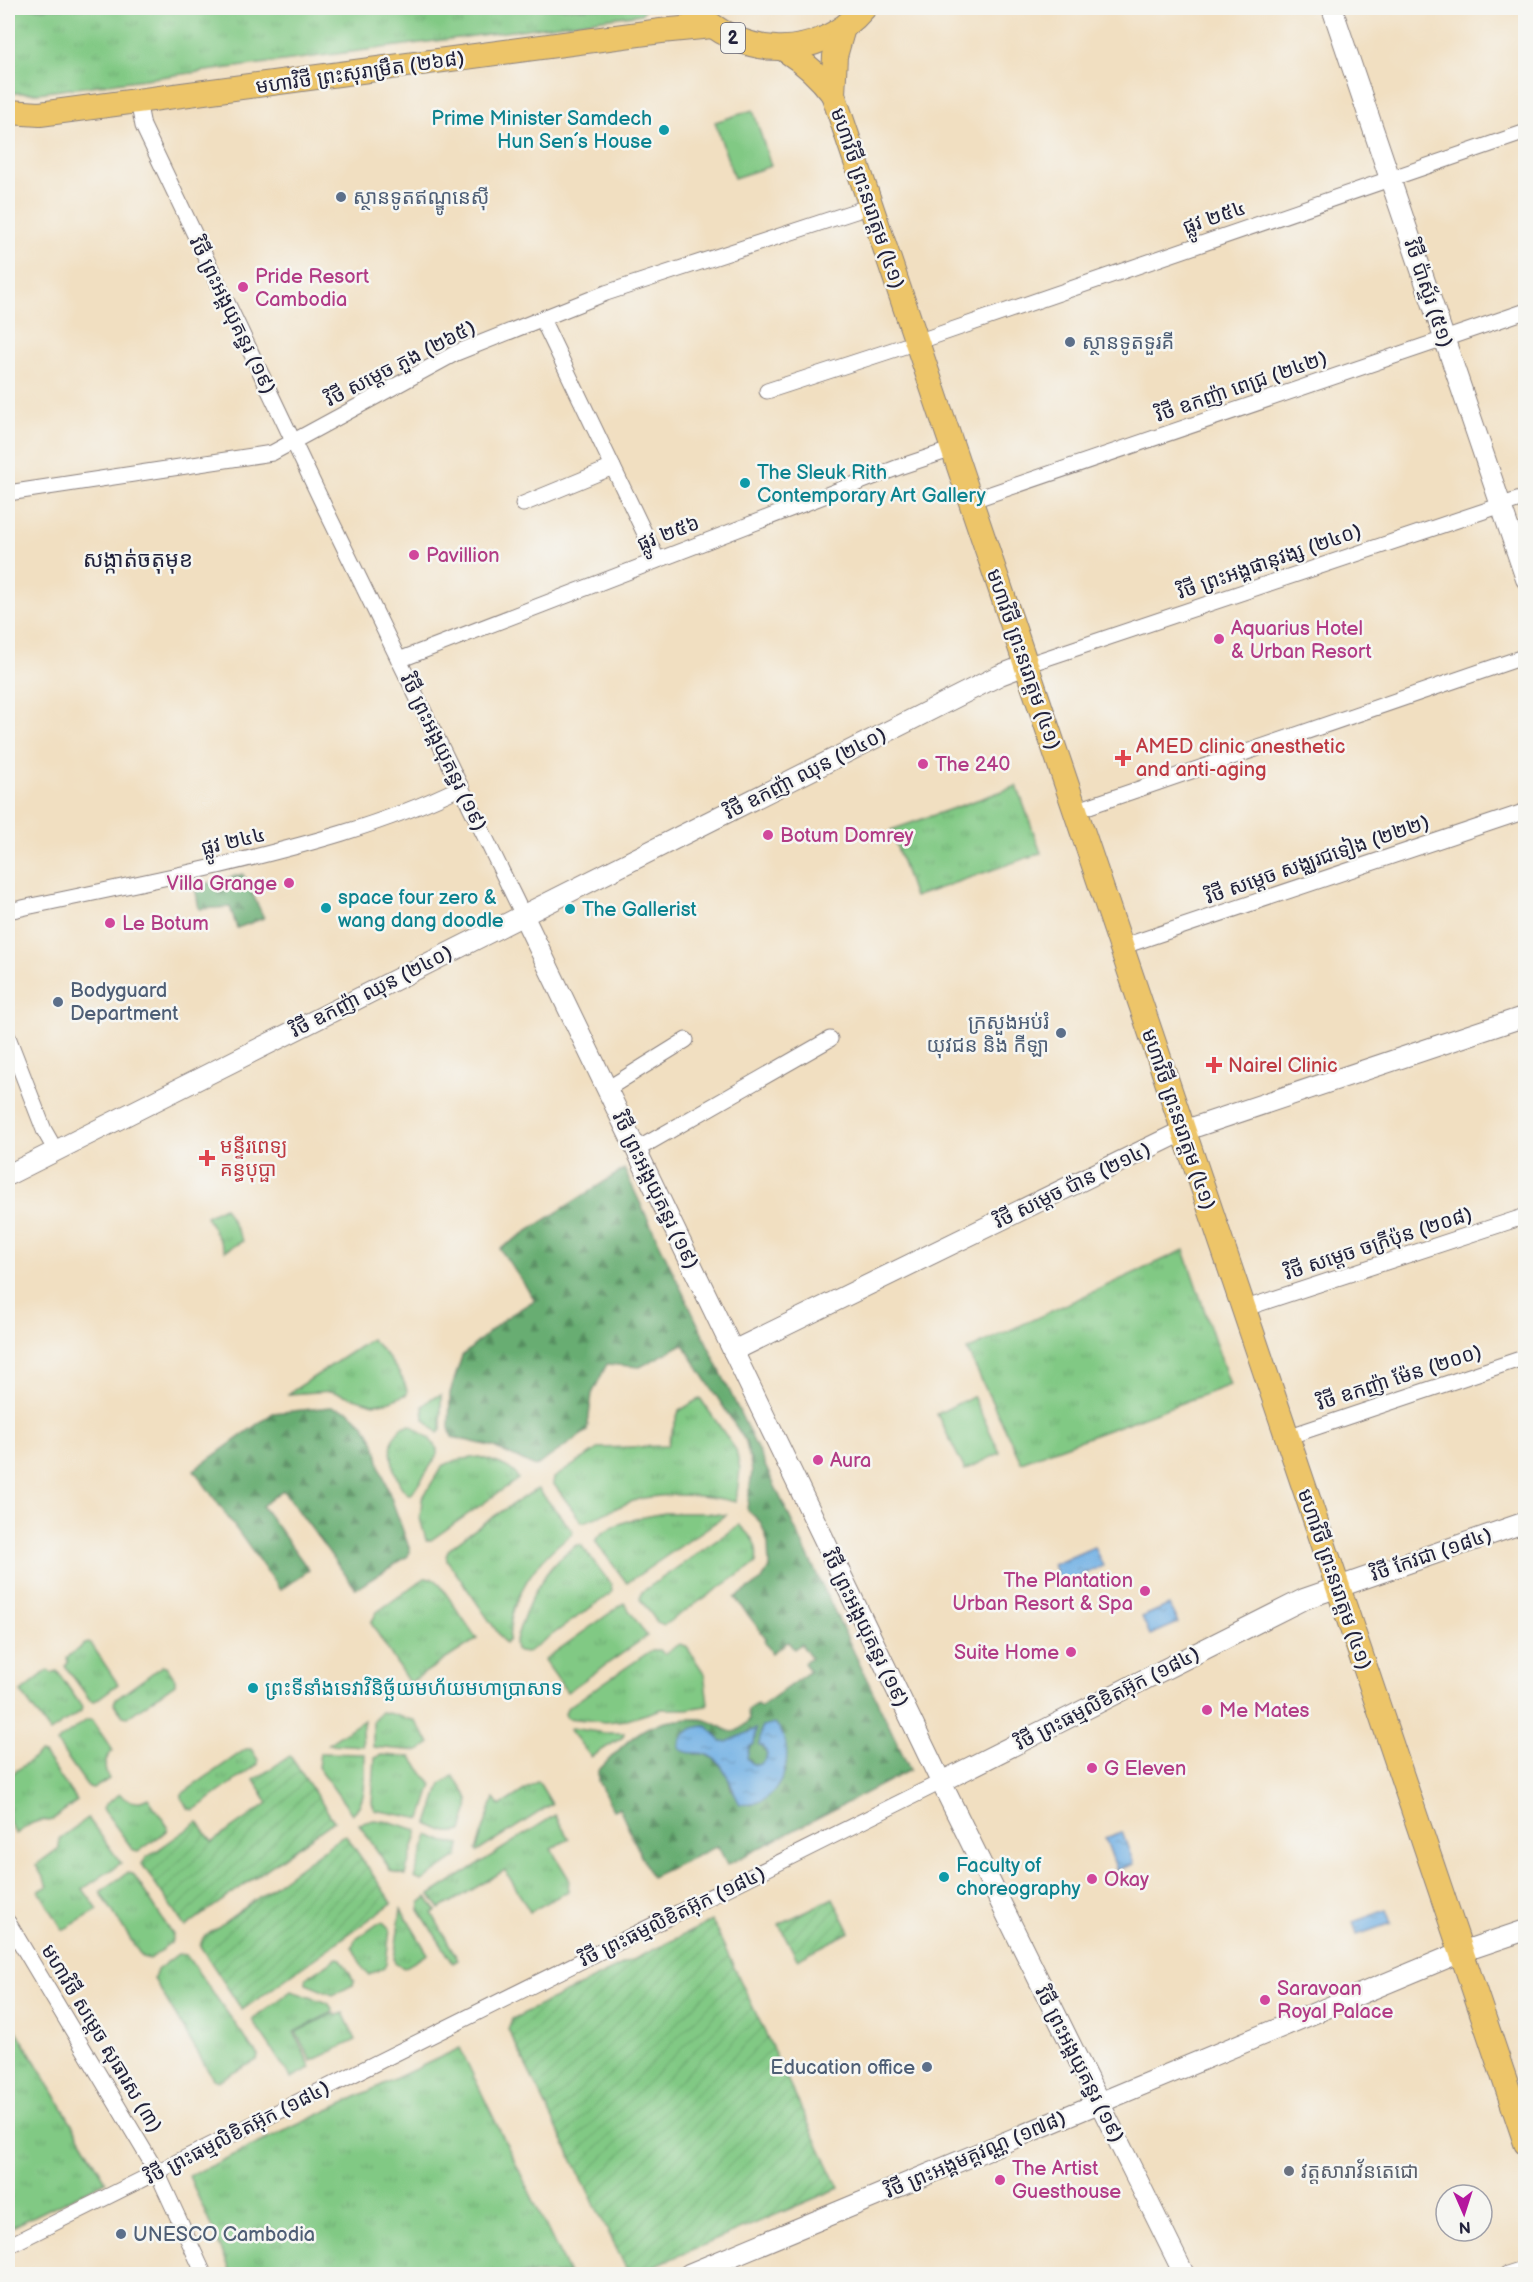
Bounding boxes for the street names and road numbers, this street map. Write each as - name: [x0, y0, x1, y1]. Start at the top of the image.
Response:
- road number: 2: [721, 23, 745, 53]
- street label: មហាវិថី ព្រះសុរាម្រឹត (២៦៨): [254, 45, 466, 100]
- street label: មហាវិថី ព្រះនរោត្តម (៤១): [825, 104, 911, 292]
- street label: ផ្លូវ ២៥៤: [1180, 196, 1251, 245]
- street label: វិថី ព្រះអង្គយុគន្ធរ (១៩): [183, 232, 282, 398]
- street label: វិថី ប៉ាស្ទ័រ (៥១): [1398, 235, 1459, 351]
- street label: វិថី សម្តេច ភួង (២៦៥): [321, 314, 480, 412]
- street label: វិថី ឧកញ៉ា ពេជ្រ (២៤២): [1152, 345, 1330, 428]
- street label: ផ្លូវ ២៥៦: [634, 511, 705, 562]
- street label: វិថី ព្រះអង្គផានុវង្ស (២៤០): [1173, 518, 1365, 605]
- street label: មហាវិថី ព្រះនរោត្តម (៤១): [981, 565, 1067, 753]
- street label: វិថី ព្រះអង្គយុគន្ធរ (១៩): [394, 669, 493, 835]
- street label: វិថី ឧកញ៉ា ឈុន (២៤០): [720, 721, 891, 826]
- street label: វិថី សម្តេច សង្ឈរជទៀង (២២២): [1201, 808, 1432, 910]
- street label: ផ្លូវ ២៤៤: [199, 823, 269, 867]
- street label: វិថី ឧកញ៉ា ឈុន (២៤០): [286, 939, 457, 1044]
- street label: មហាវិថី ព្រះនរោត្តម (៤១): [1136, 1025, 1222, 1213]
- street label: វិថី ព្រះអង្គយុគន្ធរ (១៩): [606, 1107, 705, 1273]
- street label: វិថី សម្តេច ប៉ាន (២១៤): [989, 1136, 1155, 1234]
- street label: វិថី សម្តេច ចក្រីប៉ុន (២០៨): [1281, 1201, 1475, 1286]
- street label: វិថី ឧកញ៉ា ម៉ែន (២០០): [1313, 1338, 1485, 1416]
- street label: មហាវិថី ព្រះនរោត្តម (៤១): [1292, 1485, 1378, 1673]
- street label: វិថី កែវជា (១៨៤): [1367, 1522, 1495, 1587]
- street label: វិថី ព្រះអង្គយុគន្ធរ (១៩): [816, 1545, 915, 1711]
- street label: វិថី ព្រះធម្មលិខិតអ៊ុក (១៨៤): [1010, 1641, 1204, 1756]
- street label: វិថី ព្រះធម្មលិខិតអ៊ុក (១៨៤): [575, 1860, 769, 1973]
- street label: មហាវិថី សម្តេច សុធារស (៣): [35, 1939, 168, 2137]
- street label: វិថី ព្រះអង្គយុគន្ធរ (១៩): [1029, 1982, 1130, 2147]
- street label: វិថី ព្រះធម្មលិខិតអ៊ុក (១៨៤): [140, 2075, 334, 2190]
- street label: វិថី ព្រះអង្គមគ្គវណ្ណ (១៧៨): [881, 2105, 1069, 2204]

